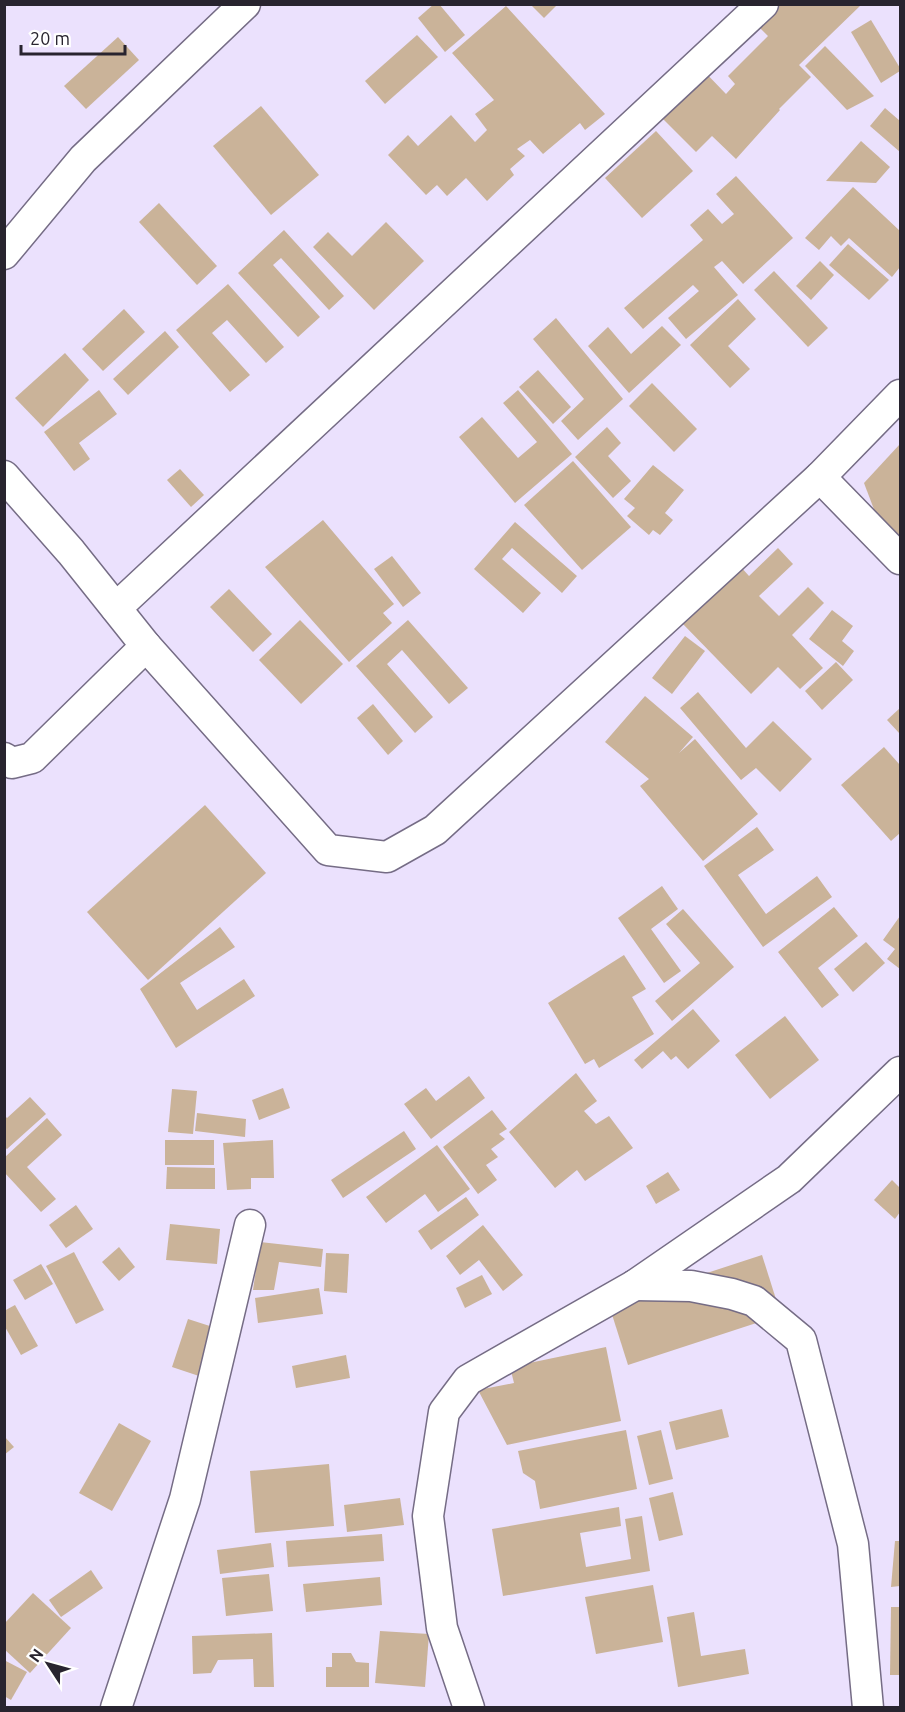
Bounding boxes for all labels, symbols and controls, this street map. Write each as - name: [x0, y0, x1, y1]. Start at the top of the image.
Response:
- scale bar: [21, 18, 124, 56]
- text: 20 m: [30, 28, 70, 48]
- north arrow: [18, 1634, 78, 1694]
- text: N: [25, 1645, 47, 1665]

